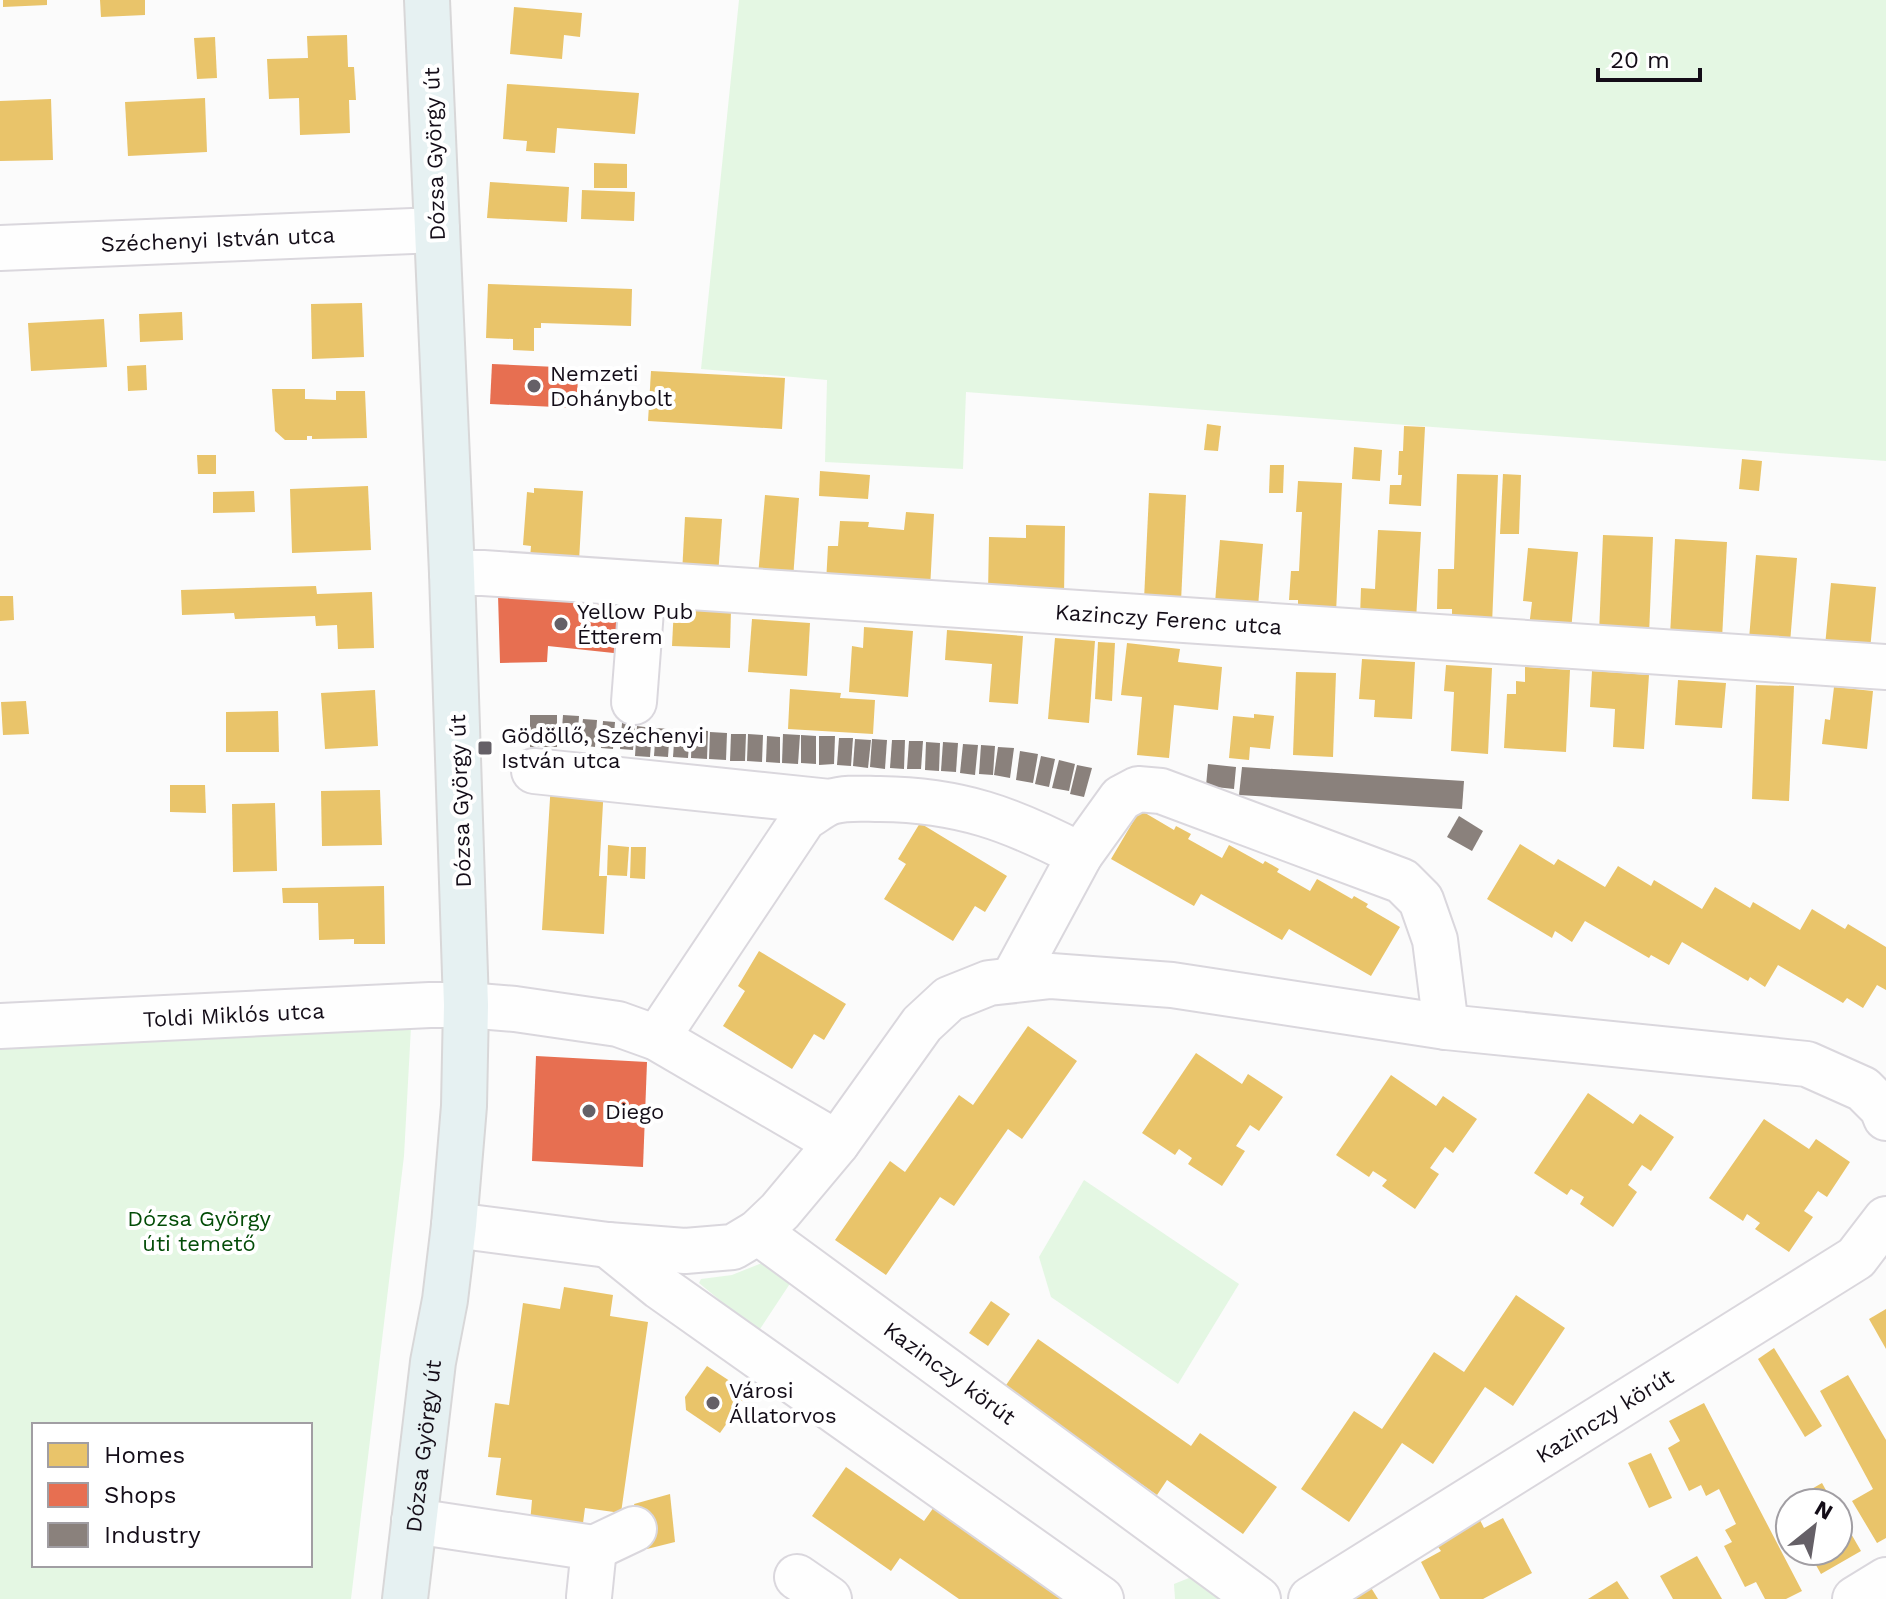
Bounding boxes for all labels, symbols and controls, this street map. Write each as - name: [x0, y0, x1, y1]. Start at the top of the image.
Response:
- scale bar: [1598, 32, 1700, 82]
- text: 20 m: [1610, 46, 1670, 74]
- street label: Dózsa György út: [419, 67, 450, 241]
- street label: Széchenyi István utca: [100, 222, 335, 257]
- place label: Nemzeti Dohánybolt: [550, 361, 672, 411]
- marker: Nemzeti Dohánybolt: [525, 377, 543, 395]
- place label: Yellow Pub Étterem: [577, 599, 693, 649]
- street label: Kazinczy Ferenc utca: [1054, 599, 1283, 640]
- marker: Yellow Pub Étterem: [552, 615, 570, 633]
- street label: Dózsa György út: [445, 714, 476, 888]
- place label: Gödöllő, Széchenyi István utca: [501, 723, 704, 773]
- marker: Gödöllő, Széchenyi István utca: [476, 739, 494, 757]
- street label: Toldi Miklós utca: [142, 998, 325, 1032]
- place label: Diego: [605, 1099, 664, 1124]
- marker: Diego: [580, 1102, 598, 1120]
- park label: Dózsa György úti temető: [127, 1206, 271, 1256]
- street label: Kazinczy körút: [879, 1317, 1020, 1430]
- street label: Dózsa György út: [401, 1359, 446, 1534]
- street label: Kazinczy körút: [1531, 1364, 1678, 1468]
- place label: Városi Állatorvos: [729, 1378, 837, 1428]
- marker: Városi Állatorvos: [704, 1394, 722, 1412]
- legend: [32, 1423, 312, 1567]
- text: Homes: [104, 1441, 185, 1469]
- text: Shops: [104, 1481, 176, 1509]
- north arrow: [1774, 1487, 1854, 1567]
- text: N: [1810, 1495, 1837, 1525]
- text: Industry: [104, 1521, 201, 1549]

